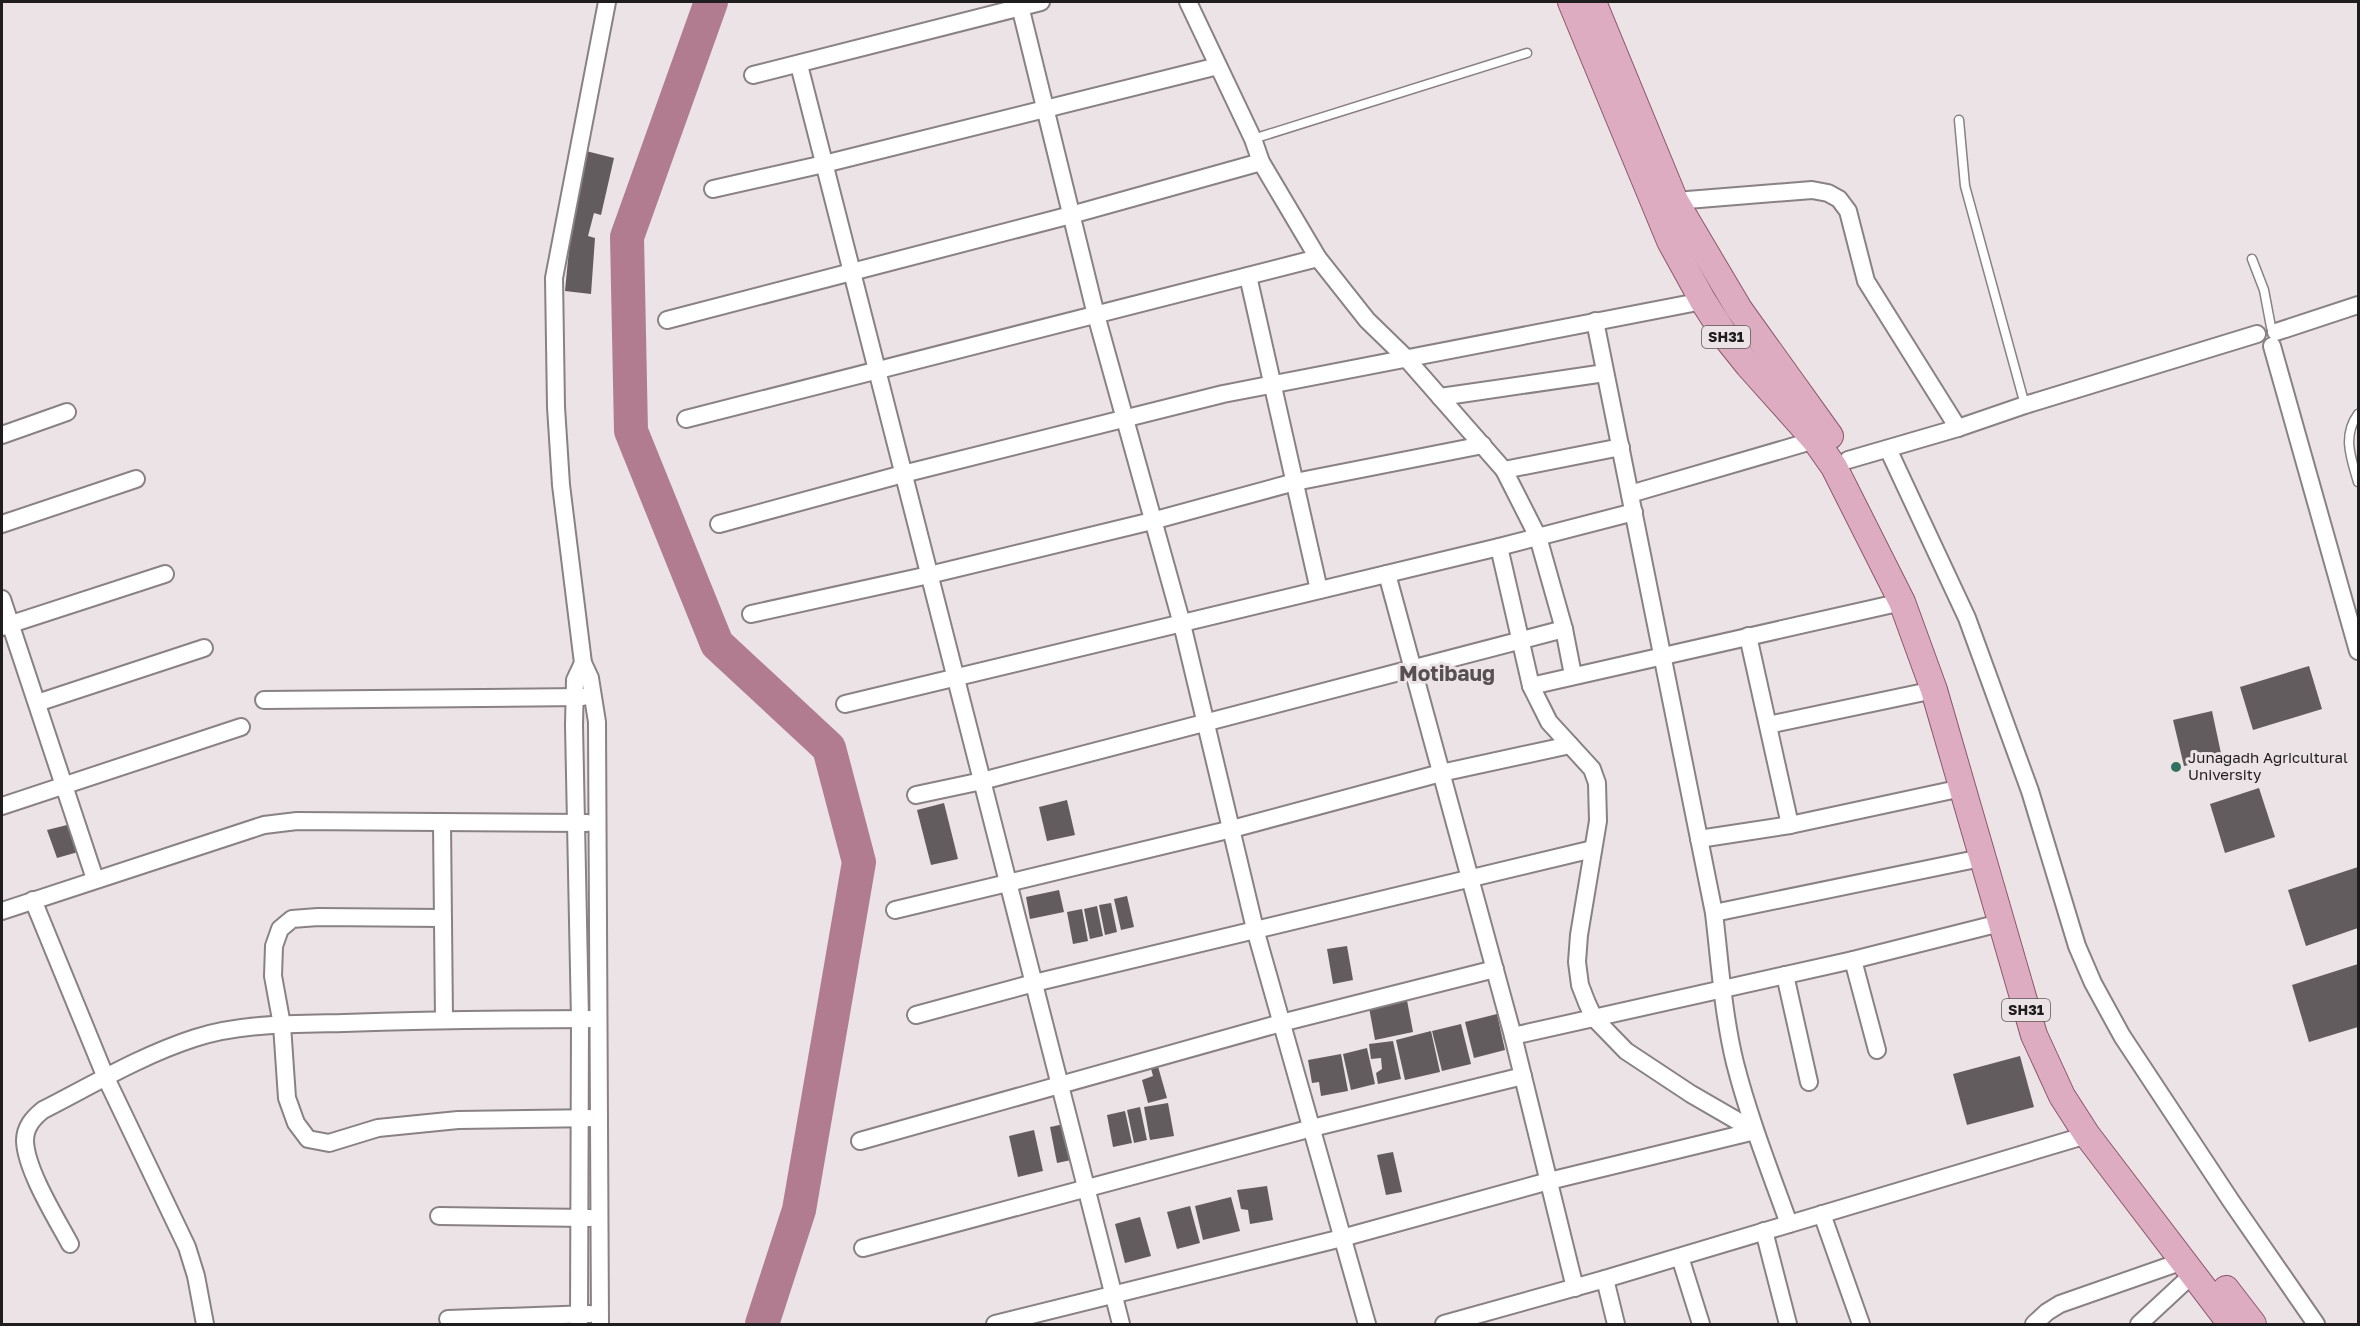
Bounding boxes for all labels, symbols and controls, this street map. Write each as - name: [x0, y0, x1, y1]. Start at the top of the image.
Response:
- road number: SH31: [1702, 326, 1750, 348]
- district label: Motibaug: [1399, 660, 1495, 686]
- place label: Junagadh Agricultural University: [2188, 748, 2348, 783]
- marker: Junagadh Agricultural University: [2169, 760, 2183, 774]
- road number: SH31: [2002, 999, 2050, 1021]

